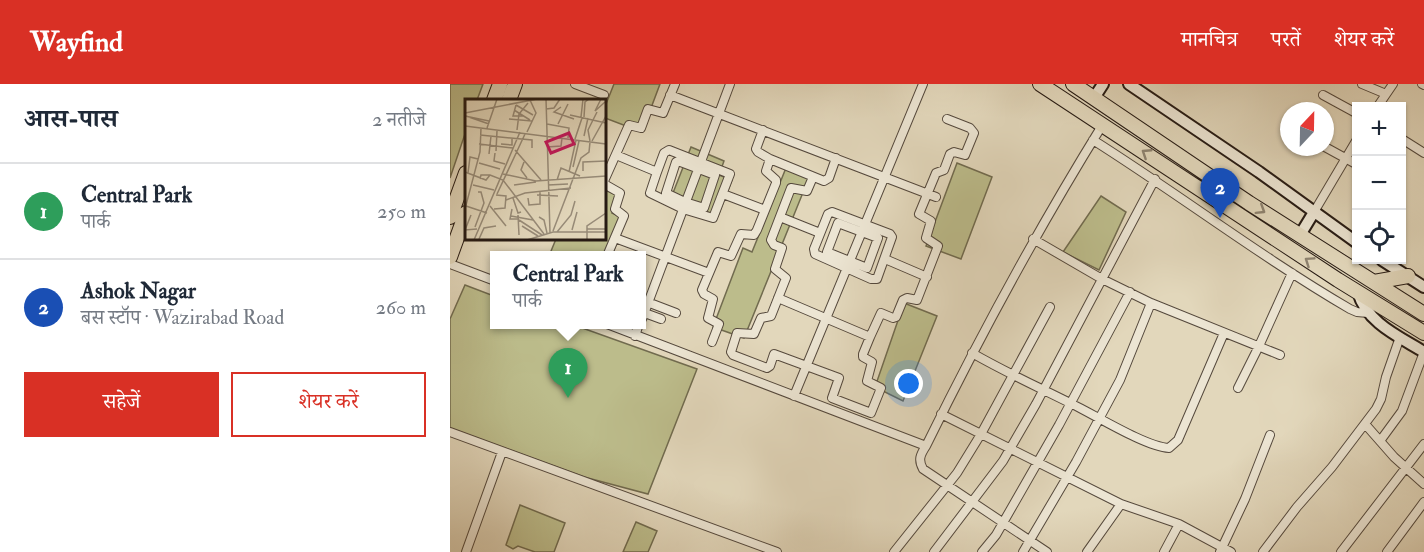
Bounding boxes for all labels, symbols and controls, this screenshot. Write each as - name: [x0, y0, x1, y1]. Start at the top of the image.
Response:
- text: Wayfind: [30, 25, 123, 60]
- text: मानचित्र: [1181, 26, 1238, 53]
- text: परतें: [1271, 26, 1301, 53]
- text: शेयर करें: [1334, 26, 1394, 53]
- inset map: [465, 99, 606, 240]
- north arrow: [1280, 102, 1334, 156]
- map controls: [1352, 102, 1406, 264]
- button: +: [1352, 102, 1406, 156]
- text: आस-पास: [24, 103, 118, 135]
- text: 2 नतीजे: [372, 107, 426, 132]
- one-way arrow: [1142, 149, 1153, 160]
- button: −: [1352, 156, 1406, 210]
- pin: 2: [1200, 168, 1240, 218]
- text: Central Park: [81, 181, 192, 209]
- text: 1: [40, 199, 47, 224]
- text: 250 m: [377, 199, 426, 224]
- one-way arrow: [1255, 203, 1265, 215]
- text: पार्क: [81, 209, 110, 234]
- button: locate: [1352, 210, 1406, 264]
- popup: [490, 251, 646, 329]
- one-way arrow: [1305, 256, 1315, 268]
- text: Central Park: [512, 260, 624, 288]
- text: Ashok Nagar: [81, 277, 196, 305]
- text: पार्क: [512, 288, 542, 313]
- text: 2: [38, 295, 49, 320]
- text: 260 m: [376, 295, 426, 320]
- text: बस स्टॉप · Wazirabad Road: [81, 305, 284, 330]
- pin: 1: [548, 348, 588, 398]
- your location: [894, 369, 923, 398]
- button: सहेजें: [24, 372, 219, 437]
- button: शेयर करें: [231, 372, 426, 437]

